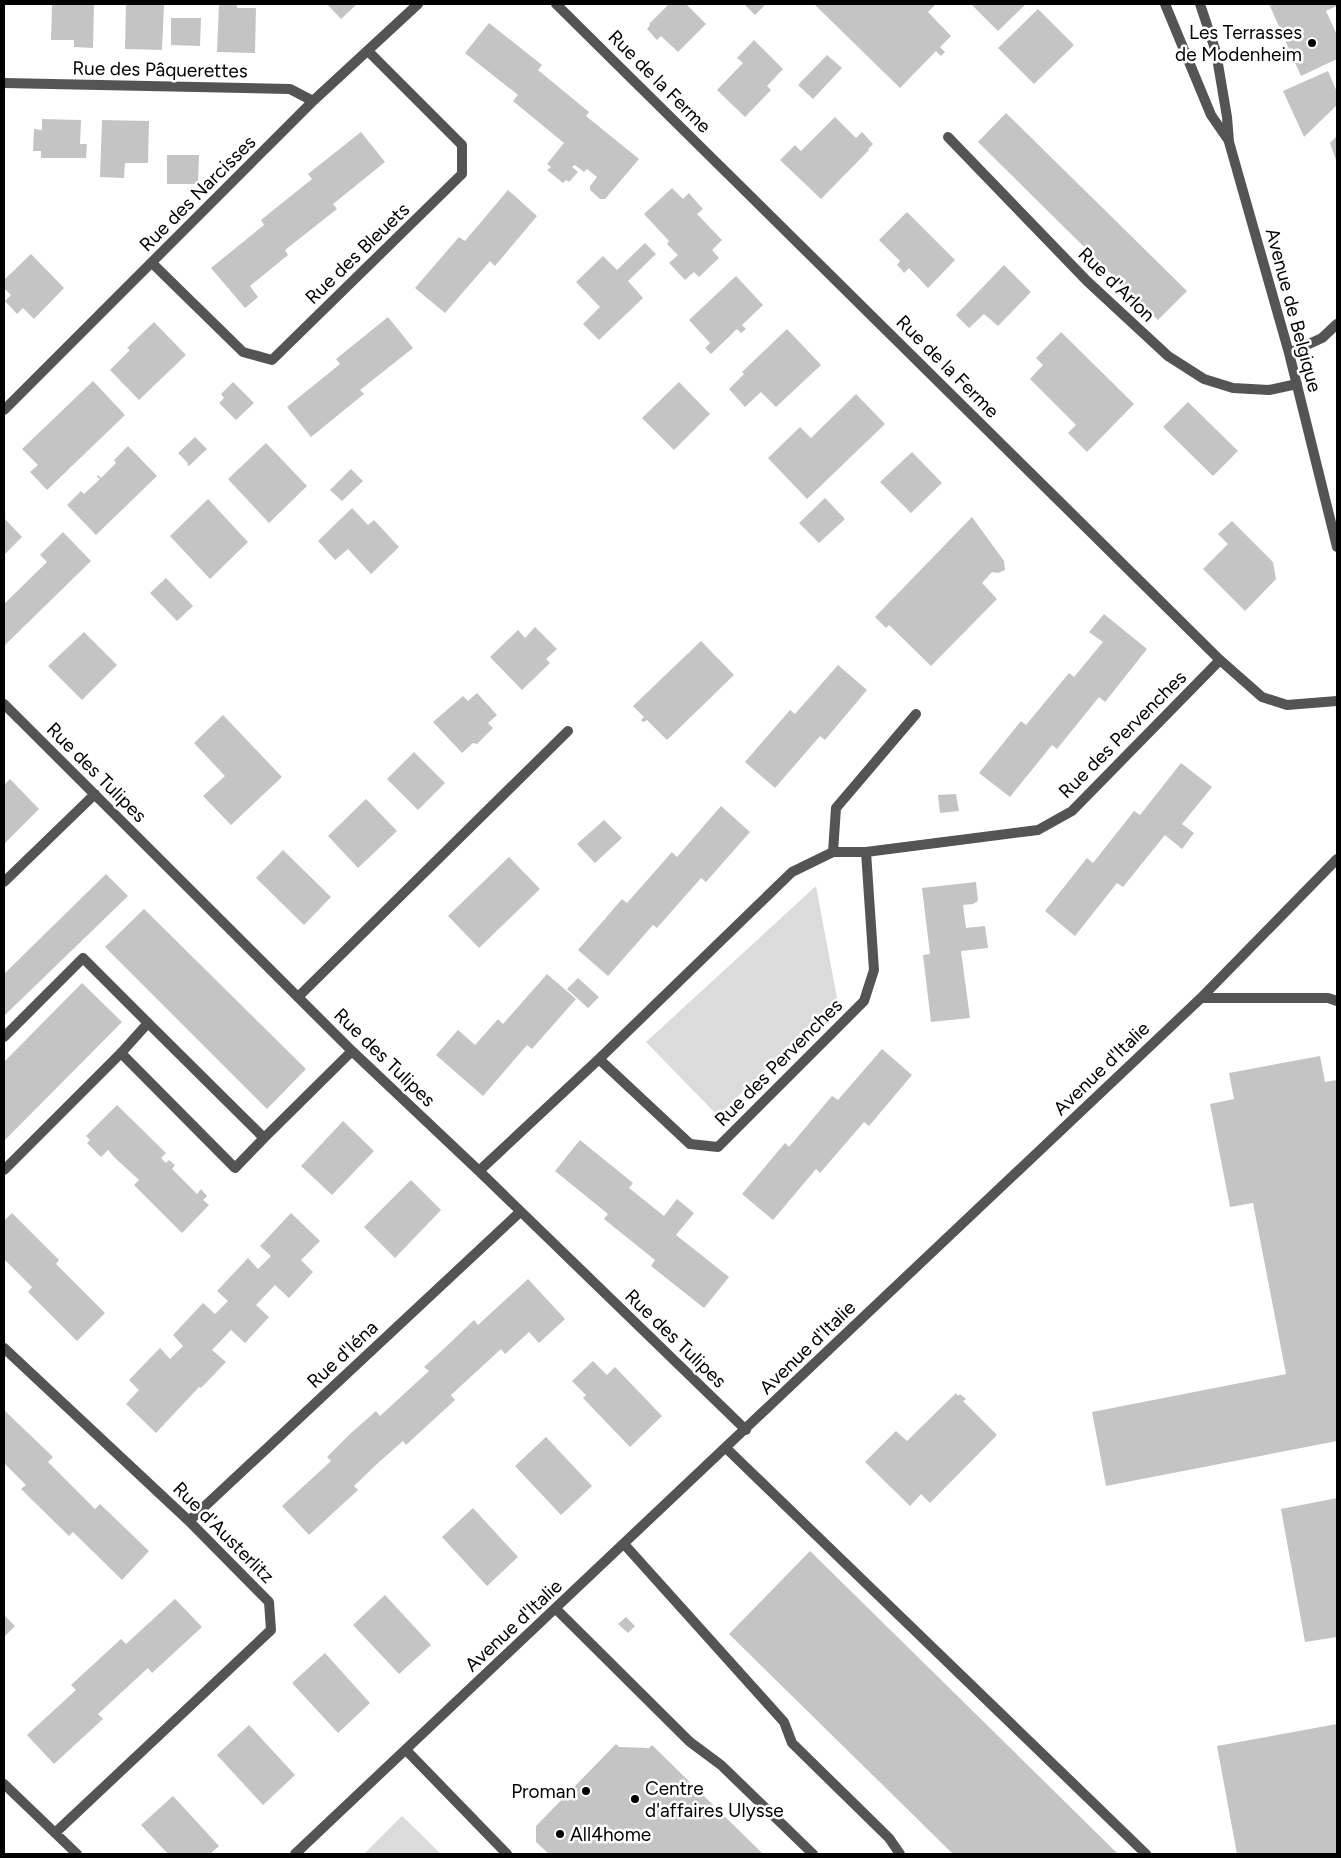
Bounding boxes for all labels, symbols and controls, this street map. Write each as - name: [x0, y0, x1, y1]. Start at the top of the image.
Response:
- place label: Les Terrasses de Modenheim: [1175, 21, 1302, 66]
- street label: Rue de la Ferme: [603, 25, 716, 138]
- marker: Les Terrasses de Modenheim: [1306, 37, 1318, 49]
- street label: Rue des Pâquerettes: [72, 56, 248, 83]
- street label: Rue des Narcisses: [134, 130, 260, 256]
- street label: Rue des Bleuets: [301, 198, 414, 309]
- street label: Avenue de Belgique: [1261, 226, 1326, 395]
- street label: Rue d'Arlon: [1074, 242, 1160, 327]
- street label: Rue de la Ferme: [891, 310, 1004, 423]
- street label: Rue des Pervenches: [1054, 666, 1191, 803]
- street label: Rue des Tulipes: [42, 718, 152, 827]
- street label: Rue des Pervenches: [710, 994, 847, 1131]
- street label: Rue des Tulipes: [329, 1003, 440, 1112]
- street label: Avenue d'Italie: [1048, 1017, 1154, 1120]
- street label: Rue des Tulipes: [620, 1284, 731, 1393]
- street label: Avenue d'Italie: [754, 1296, 860, 1399]
- street label: Rue d'Iéna: [302, 1316, 382, 1393]
- street label: Rue d'Austerlitz: [168, 1477, 279, 1588]
- street label: Avenue d'Italie: [460, 1574, 567, 1676]
- place label: Centre d'affaires Ulysse: [645, 1777, 784, 1822]
- place label: Proman: [511, 1780, 576, 1803]
- marker: Proman: [580, 1785, 592, 1797]
- marker: Centre d'affaires Ulysse: [629, 1793, 641, 1805]
- place label: All4home: [570, 1823, 651, 1846]
- marker: All4home: [554, 1828, 566, 1840]

